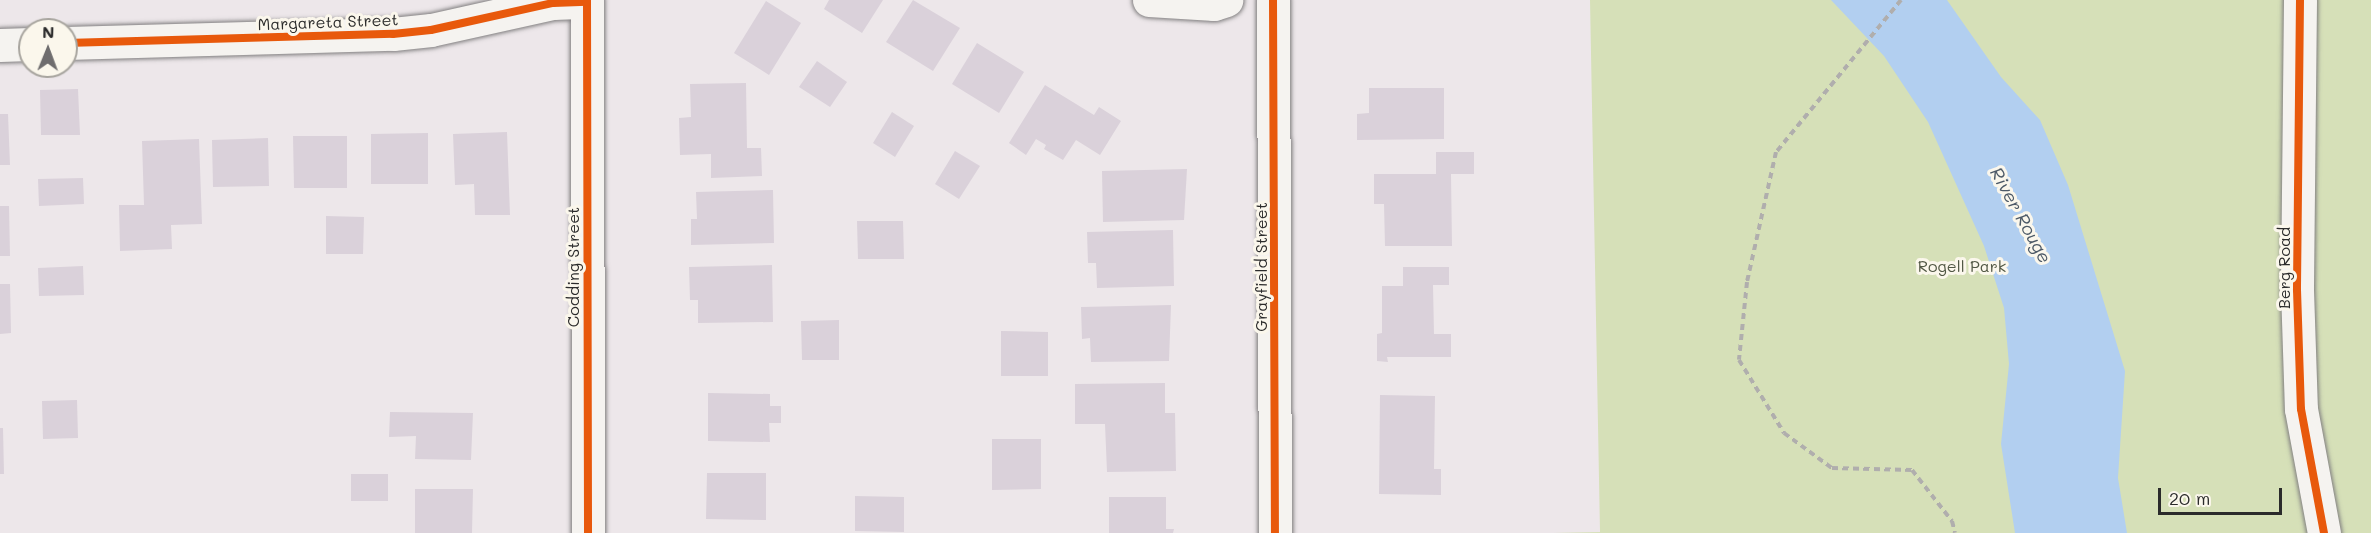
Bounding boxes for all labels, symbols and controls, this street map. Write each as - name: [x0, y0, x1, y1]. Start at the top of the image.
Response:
- street label: Margareta Street: [257, 10, 399, 34]
- north arrow: [18, 18, 78, 78]
- text: N: [42, 21, 55, 42]
- water label: River Rouge: [1986, 163, 2056, 267]
- street label: Grayfield Street: [1251, 202, 1271, 332]
- street label: Codding Street: [563, 207, 583, 327]
- street label: Berg Road: [2274, 227, 2294, 309]
- park label: Rogell Park: [1918, 256, 2006, 276]
- scale bar: [2161, 476, 2286, 514]
- text: 20 m: [2169, 486, 2210, 510]

